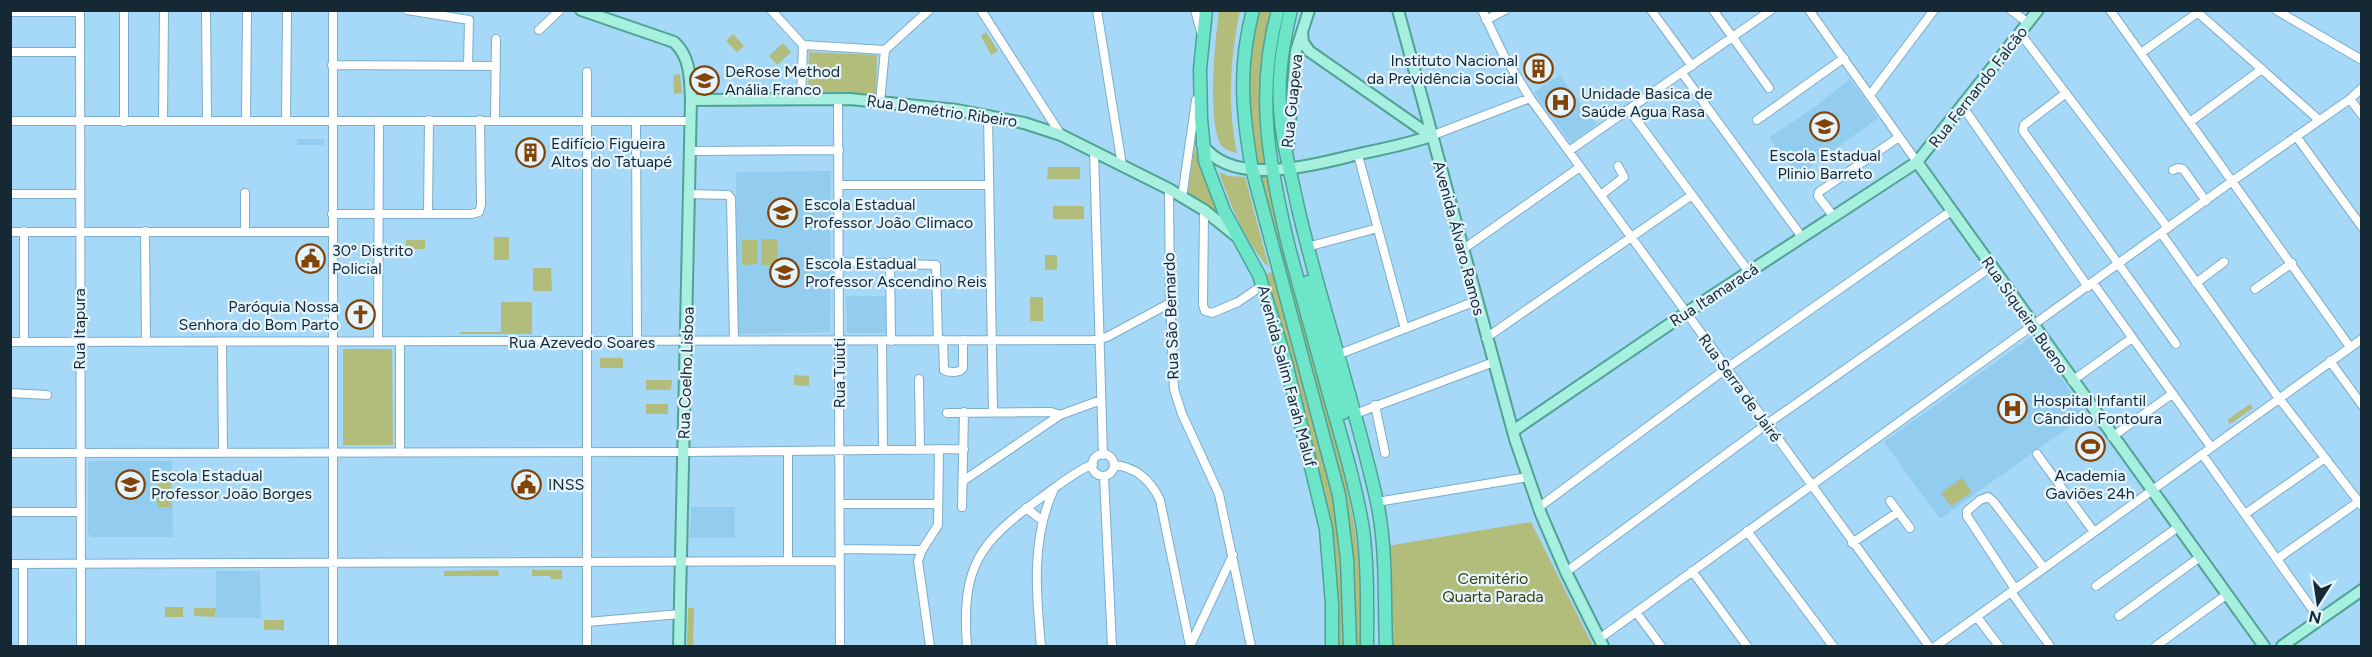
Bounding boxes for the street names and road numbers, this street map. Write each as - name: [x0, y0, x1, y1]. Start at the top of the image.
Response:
- street label: Rua Fernando Falcão: [1925, 23, 2031, 151]
- street label: Rua Guapeva: [1278, 53, 1306, 149]
- street label: Rua Demétrio Ribeiro: [866, 91, 1018, 131]
- street label: Avenida Álvaro Ramos: [1429, 159, 1489, 317]
- street label: Rua São Bernardo: [1159, 252, 1183, 380]
- street label: Rua Siqueira Bueno: [1978, 253, 2072, 377]
- street label: Rua Itamaracá: [1666, 259, 1762, 331]
- street label: Avenida Salim Farah Maluf: [1254, 283, 1320, 469]
- street label: Rua Itapura: [70, 288, 89, 370]
- street label: Rua Coelho Lisboa: [674, 306, 698, 440]
- street label: Rua Serra de Jairé: [1694, 330, 1786, 446]
- street label: Rua Azevedo Soares: [509, 333, 655, 352]
- street label: Rua Tuiuti: [830, 338, 849, 408]

